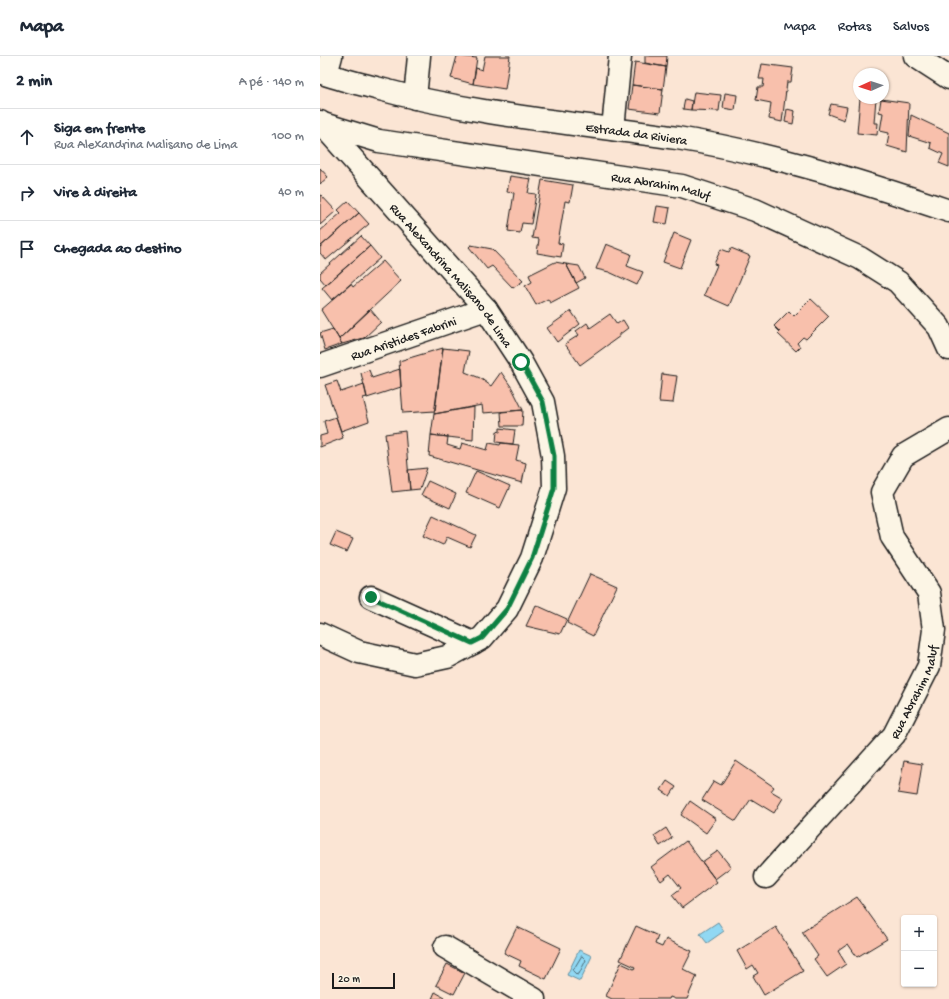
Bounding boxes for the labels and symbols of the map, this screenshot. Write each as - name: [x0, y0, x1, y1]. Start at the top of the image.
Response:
- north arrow: [853, 68, 889, 104]
- street label: Estrada da Riviera: [585, 121, 689, 150]
- street label: Rua Abrahim Maluf: [610, 171, 713, 205]
- street label: Rua Alexandrina Malisano de Lima: [386, 201, 515, 352]
- street label: Rua Aristides Fabrini: [349, 315, 459, 365]
- route start: [512, 353, 530, 371]
- route end: [362, 588, 380, 606]
- street label: Rua Abrahim Maluf: [888, 644, 942, 742]
- scale bar: [332, 971, 395, 990]

